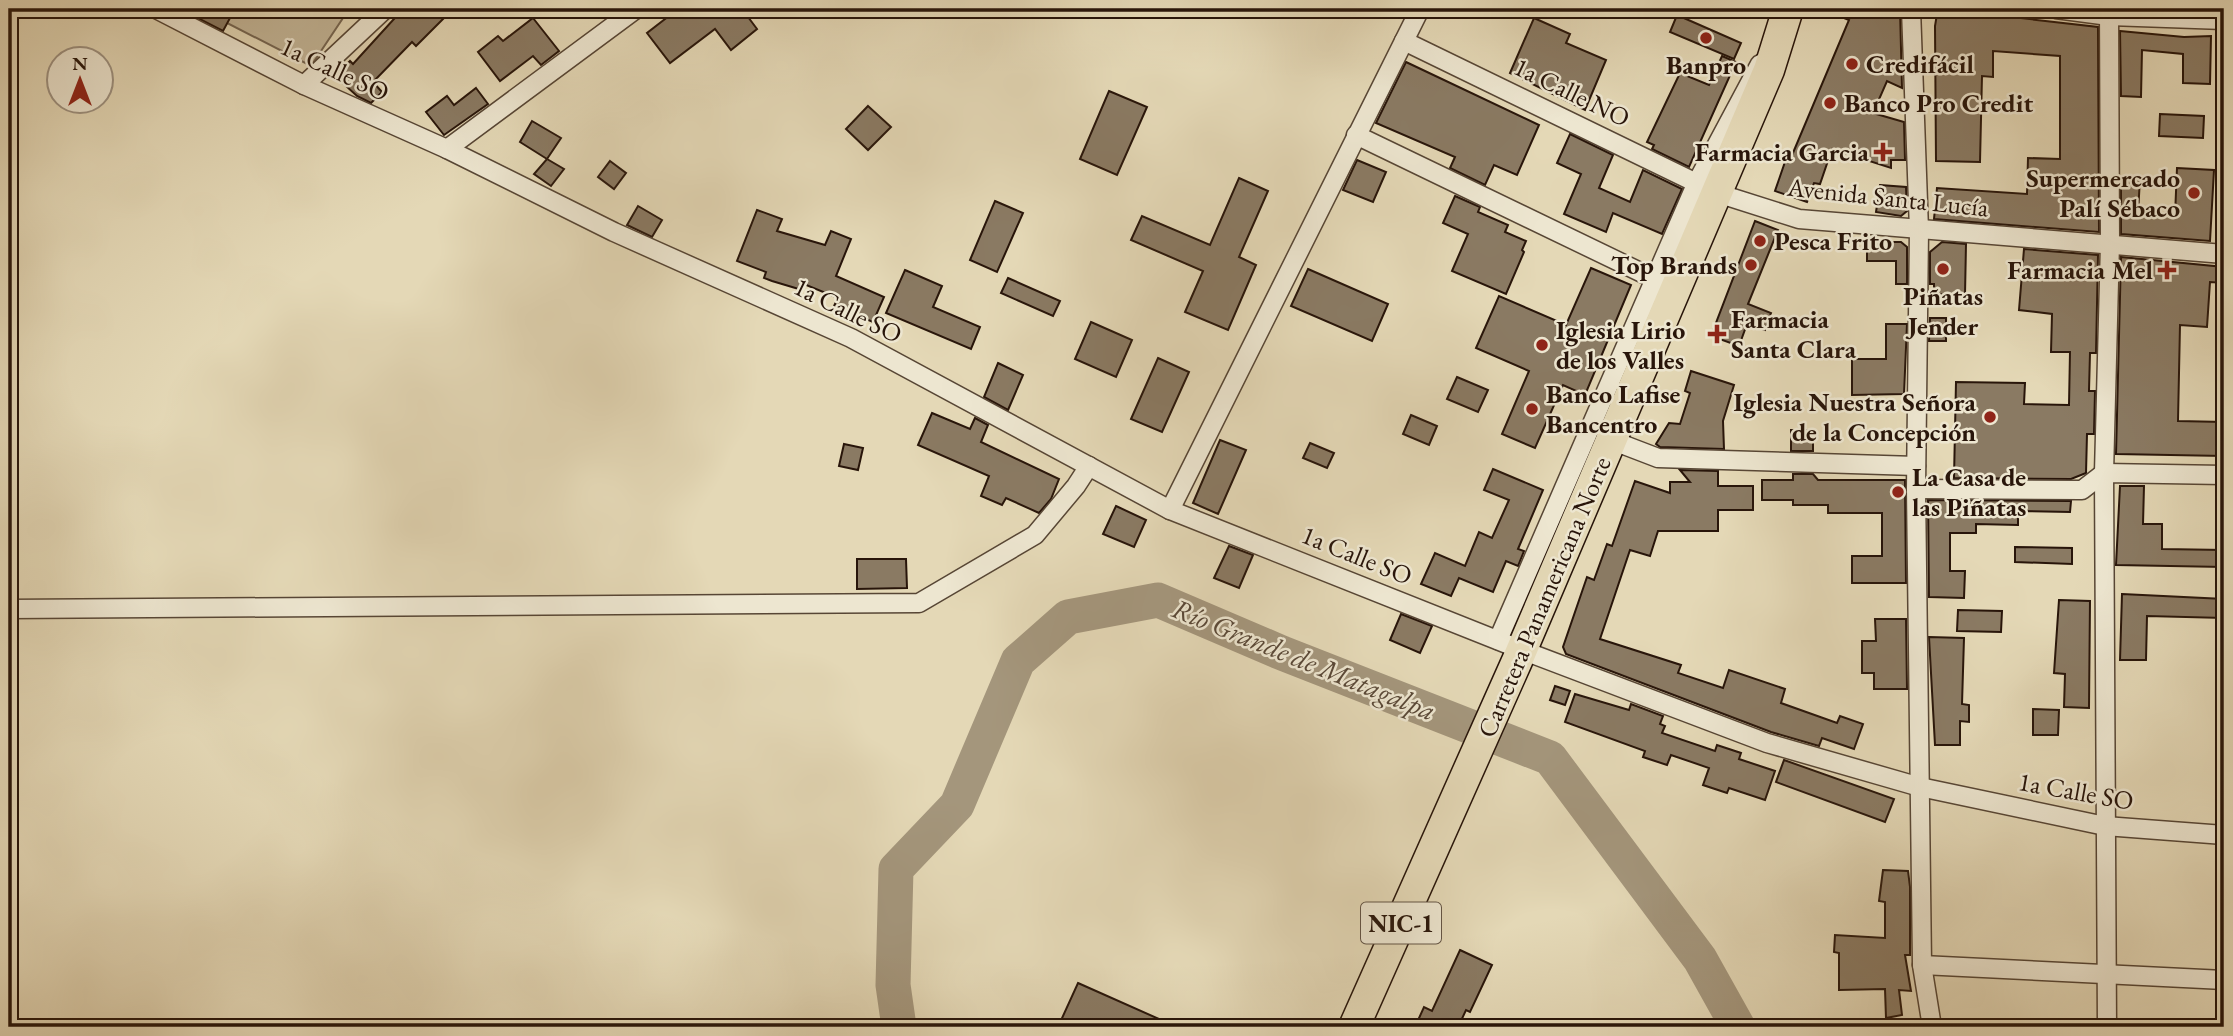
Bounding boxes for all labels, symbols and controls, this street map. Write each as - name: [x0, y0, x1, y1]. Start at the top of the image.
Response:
- street label: 1a Calle SO: [275, 29, 395, 109]
- marker: Banpro: [1698, 30, 1714, 46]
- north arrow: [46, 46, 116, 116]
- place label: Credifácil: [1866, 47, 1974, 81]
- place label: Banpro: [1666, 48, 1746, 82]
- street label: 1a Calle NO: [1508, 49, 1636, 135]
- text: N: [72, 51, 88, 76]
- marker: Credifácil: [1844, 56, 1860, 72]
- place label: Banco Pro Credit: [1844, 86, 2033, 120]
- marker: Banco Pro Credit: [1822, 95, 1838, 111]
- place label: Farmacia Garcia: [1695, 135, 1870, 169]
- marker: Farmacia Garcia: [1875, 144, 1891, 160]
- place label: Supermercado Palí Sébaco: [2026, 161, 2180, 225]
- street label: Avenida Santa Lucía: [1785, 169, 1991, 225]
- marker: Supermercado Palí Sébaco: [2186, 185, 2202, 201]
- place label: Pesca Frito: [1774, 224, 1892, 258]
- marker: Pesca Frito: [1752, 233, 1768, 249]
- place label: Top Brands: [1611, 248, 1737, 282]
- place label: Farmacia Mel: [2007, 253, 2153, 287]
- marker: Top Brands: [1743, 257, 1759, 273]
- marker: Piñatas Jender: [1935, 261, 1951, 277]
- marker: Farmacia Mel: [2159, 262, 2175, 278]
- street label: 1a Calle SO: [788, 269, 908, 351]
- place label: Piñatas Jender: [1903, 279, 1983, 343]
- place label: Farmacia Santa Clara: [1731, 302, 1857, 366]
- place label: Iglesia Lirio de los Valles: [1556, 313, 1685, 377]
- marker: Farmacia Santa Clara: [1709, 326, 1725, 342]
- marker: Iglesia Lirio de los Valles: [1534, 337, 1550, 353]
- place label: Banco Lafise Bancentro: [1546, 377, 1681, 441]
- place label: Iglesia Nuestra Señora de la Concepción: [1734, 385, 1977, 449]
- marker: Banco Lafise Bancentro: [1524, 401, 1540, 417]
- marker: Iglesia Nuestra Señora de la Concepción: [1982, 409, 1998, 425]
- street label: Carretera Panamericana Norte: [1469, 451, 1619, 743]
- place label: La Casa de las Piñatas: [1912, 460, 2026, 524]
- marker: La Casa de las Piñatas: [1890, 484, 1906, 500]
- street label: 1a Calle SO: [1297, 517, 1417, 593]
- water label: Río Grande de Matagalpa: [1167, 590, 1441, 728]
- street label: 1a Calle SO: [2016, 764, 2136, 818]
- road number: NIC-1: [1361, 903, 1441, 944]

